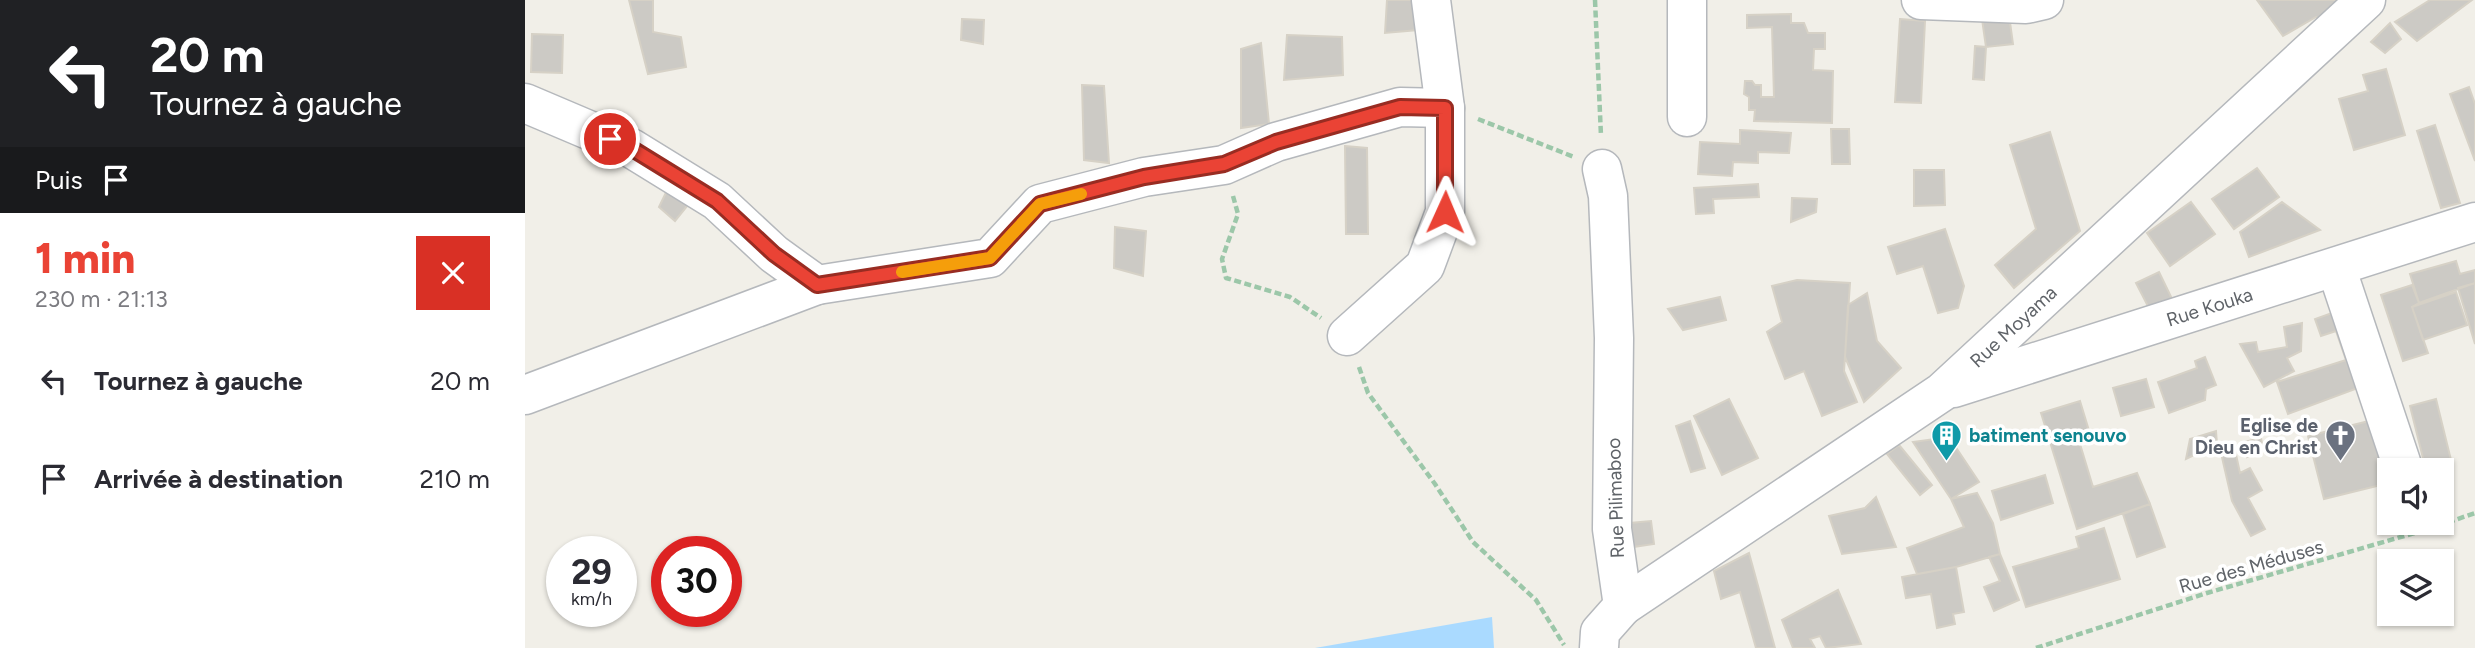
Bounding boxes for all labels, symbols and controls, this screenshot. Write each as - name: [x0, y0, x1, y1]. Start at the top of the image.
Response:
- text: 20 m: [150, 25, 265, 84]
- icon: left: [35, 28, 126, 119]
- text: Tournez à gauche: [150, 85, 402, 123]
- pin: [580, 109, 640, 169]
- icon: arrive: [591, 120, 629, 158]
- icon: arrive: [97, 161, 135, 199]
- text: Puis: [35, 164, 83, 196]
- position arrow: [1408, 175, 1482, 249]
- text: 1 min: [35, 233, 135, 284]
- button: close: [416, 236, 490, 310]
- street label: Rue Moyama: [1965, 281, 2062, 372]
- street label: Rue Kouka: [2163, 283, 2256, 332]
- text: 230 m · 21:13: [35, 285, 168, 313]
- icon: left: [35, 362, 73, 400]
- text: Tournez à gauche: [94, 365, 303, 397]
- text: 20 m: [430, 365, 490, 397]
- place label: Eglise de Dieu en Christ: [2195, 414, 2318, 459]
- building icon: batiment senouvo: [1929, 418, 1963, 462]
- church icon: Eglise de Dieu en Christ: [2324, 419, 2358, 463]
- place label: batiment senouvo: [1969, 424, 2126, 447]
- street label: Rue Pilimaboo: [1602, 437, 1629, 559]
- map controls: [2377, 458, 2454, 626]
- button: sound: [2377, 458, 2454, 535]
- icon: arrive: [35, 460, 73, 498]
- text: Arrivée à destination: [94, 463, 343, 495]
- text: 210 m: [420, 463, 490, 495]
- street label: Rue des Méduses: [2176, 535, 2326, 598]
- speed limit sign: 30: [651, 536, 742, 627]
- button: layers: [2377, 549, 2454, 626]
- text: 29: [571, 551, 612, 593]
- text: km/h: [571, 588, 612, 610]

